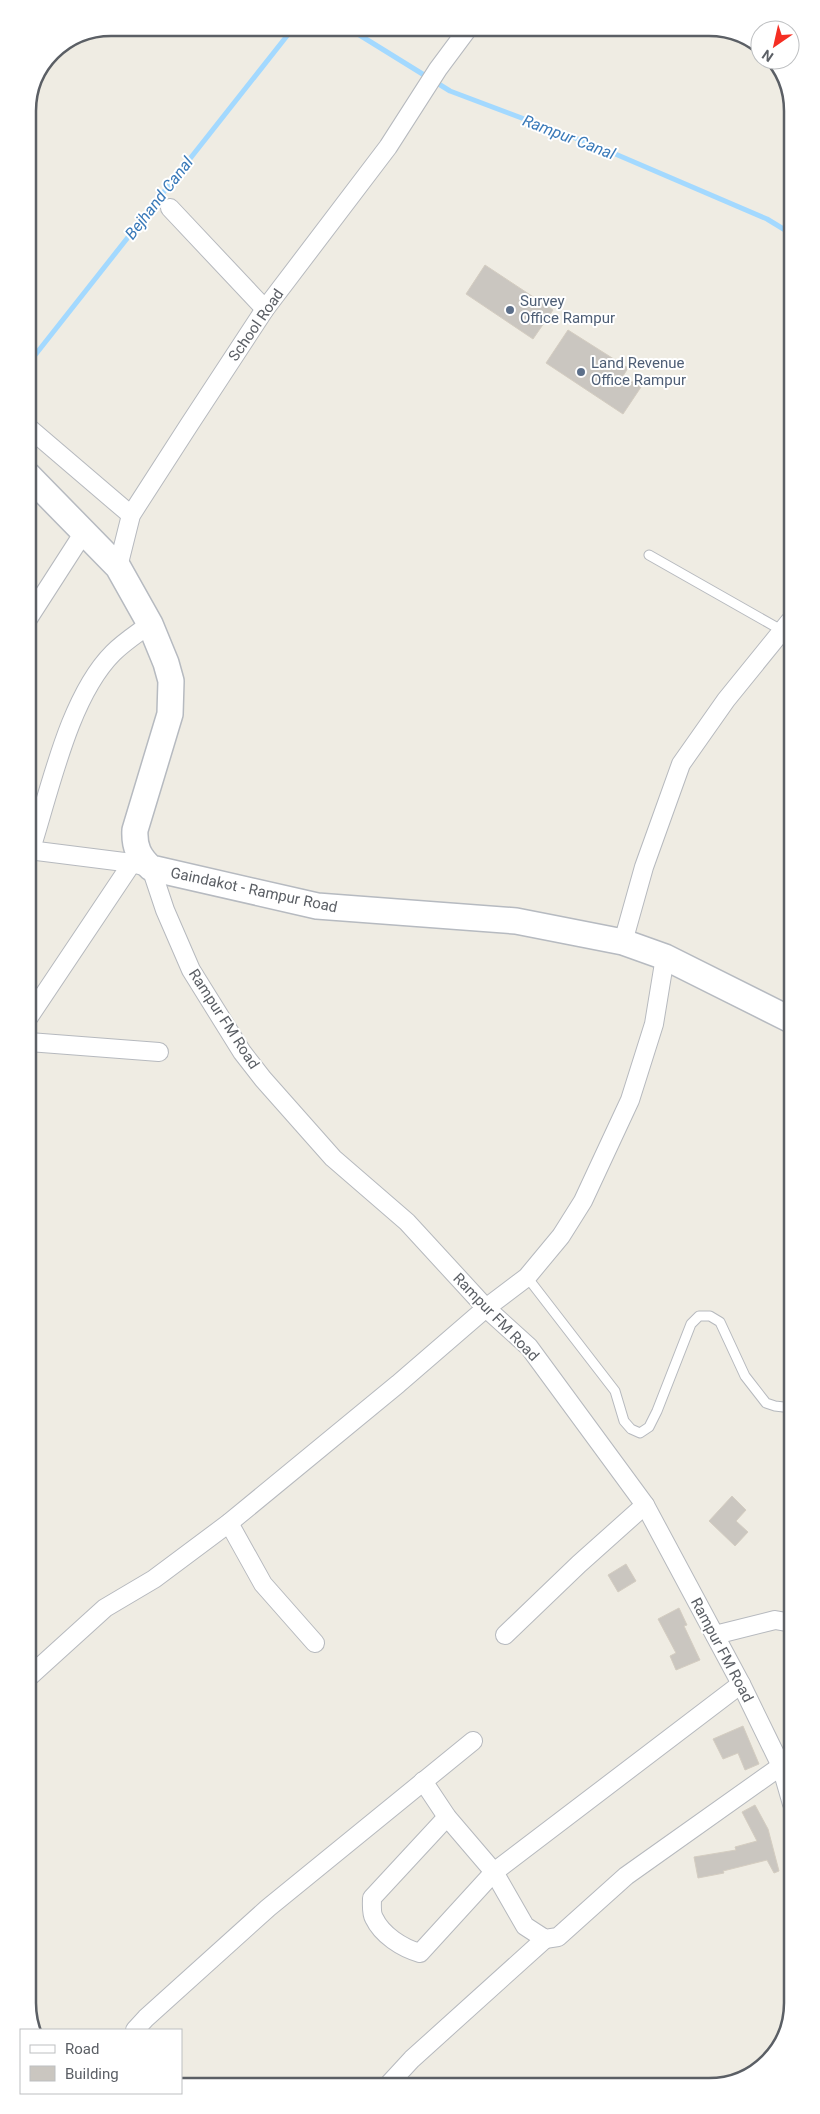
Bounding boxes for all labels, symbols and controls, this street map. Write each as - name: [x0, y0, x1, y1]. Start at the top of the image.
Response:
- north arrow: [750, 20, 800, 70]
- text: N: [759, 46, 776, 65]
- water label: Rampur Canal: [520, 111, 618, 163]
- water label: Bejhand Canal: [121, 153, 197, 243]
- street label: School Road: [225, 285, 287, 365]
- place label: Survey Office Rampur: [520, 292, 615, 327]
- marker: Survey Office Rampur: [504, 304, 516, 316]
- place label: Land Revenue Office Rampur: [591, 354, 686, 389]
- marker: Land Revenue Office Rampur: [575, 366, 587, 378]
- street label: Gaindakot - Rampur Road: [169, 864, 339, 916]
- street label: Rampur FM Road: [185, 966, 263, 1072]
- street label: Rampur FM Road: [449, 1269, 543, 1365]
- street label: Rampur FM Road: [687, 1595, 757, 1705]
- legend: [20, 2029, 182, 2094]
- text: Road: [65, 2040, 99, 2058]
- text: Building: [65, 2065, 119, 2083]

